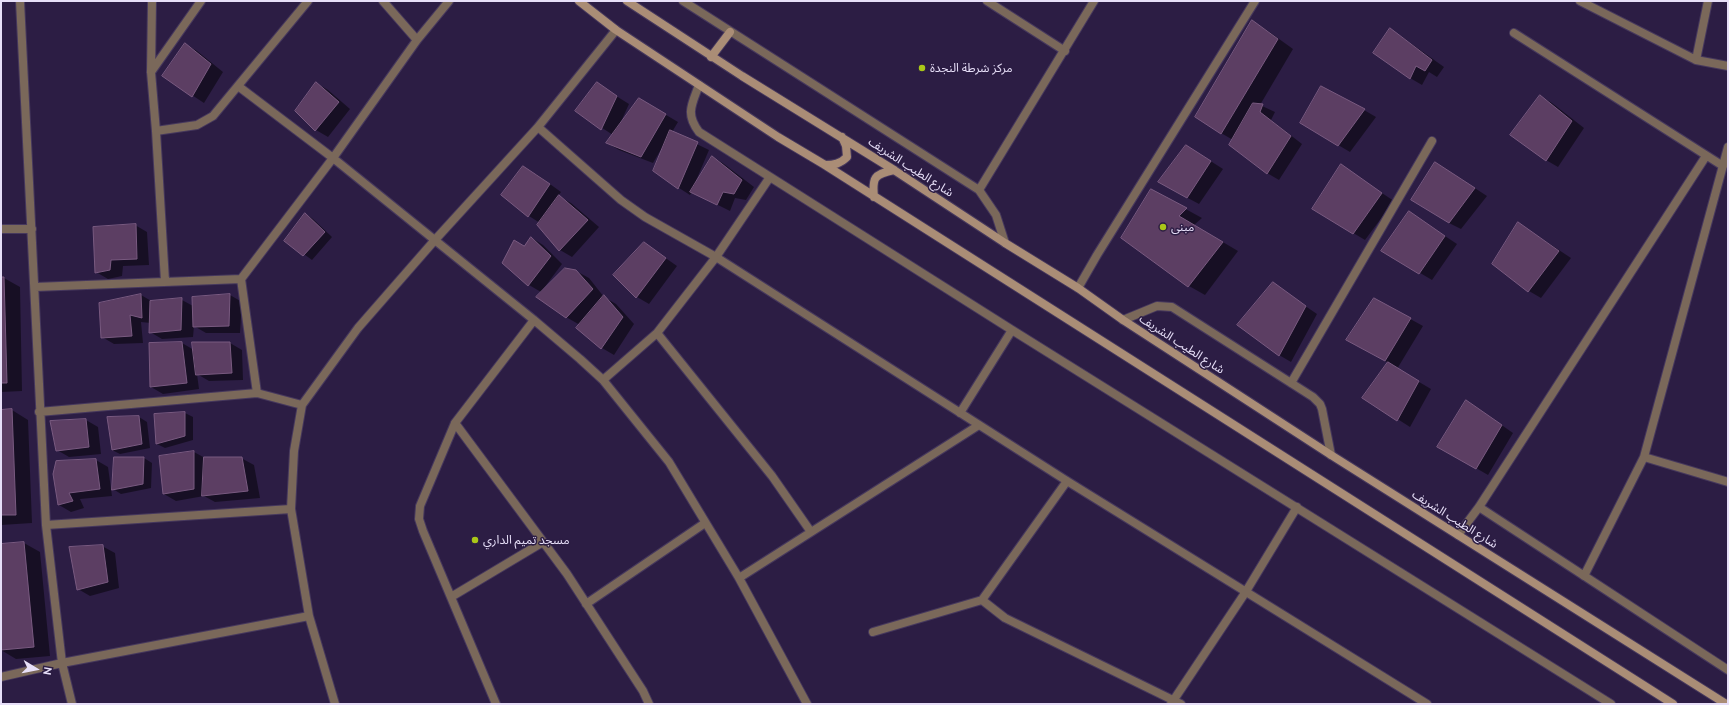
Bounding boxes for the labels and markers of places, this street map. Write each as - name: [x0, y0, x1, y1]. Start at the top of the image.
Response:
- place label: مركز شرطة النجدة: [930, 61, 1012, 75]
- marker: مركز شرطة النجدة: [917, 63, 927, 73]
- place label: مبنى: [1171, 220, 1194, 234]
- marker: مبنى: [1158, 222, 1168, 232]
- place label: مسجد تميم الداري: [483, 533, 570, 547]
- marker: مسجد تميم الداري: [470, 535, 480, 545]

